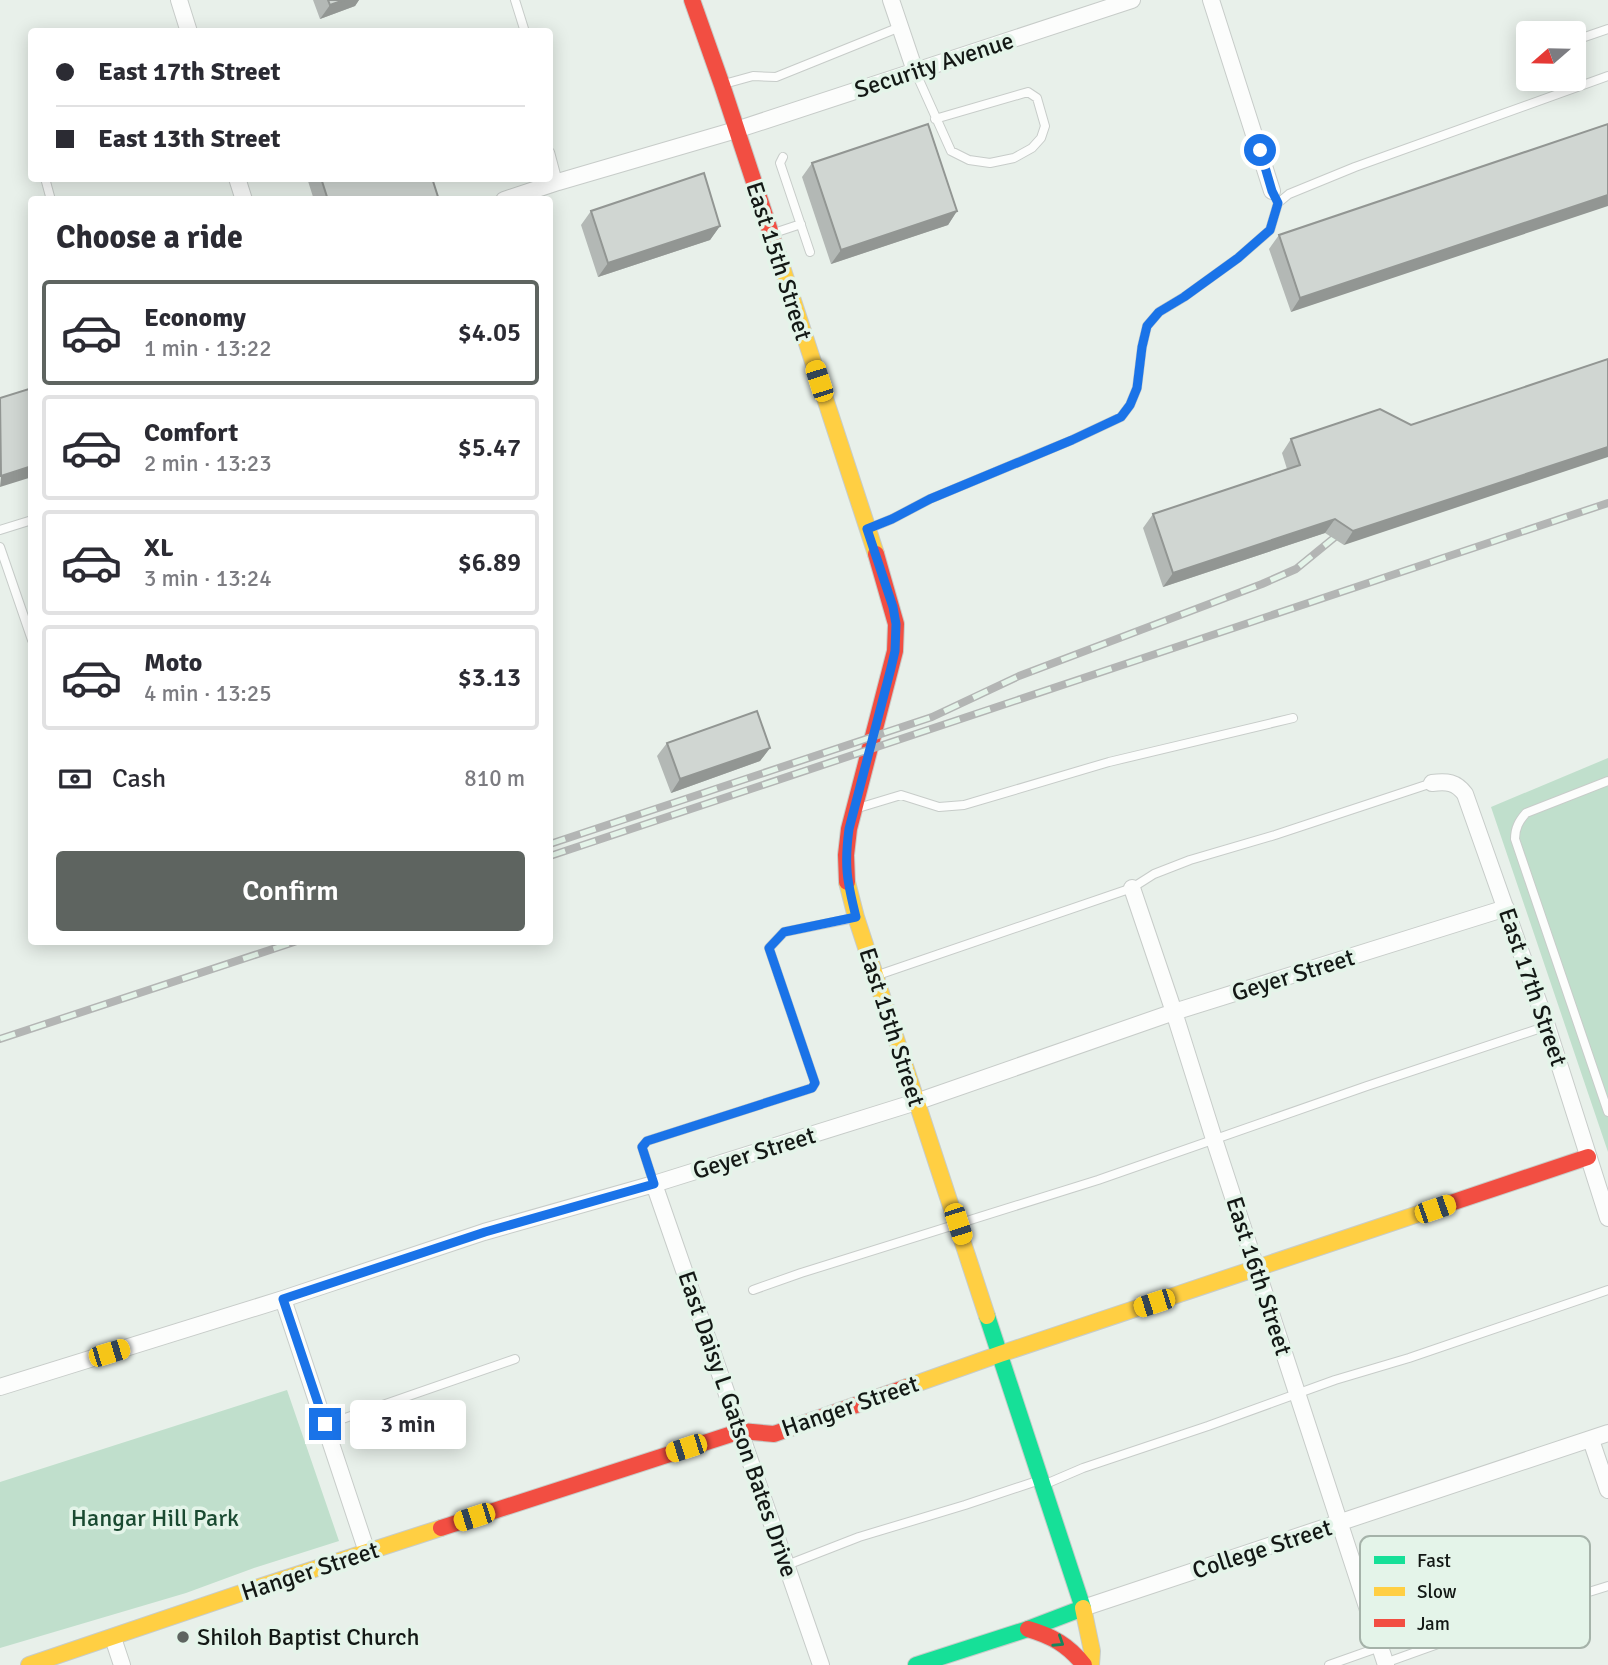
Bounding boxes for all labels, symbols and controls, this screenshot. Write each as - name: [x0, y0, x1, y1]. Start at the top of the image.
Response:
- north arrow: [1516, 21, 1586, 91]
- map controls: [1516, 21, 1586, 91]
- street label: Security Avenue: [851, 25, 1017, 105]
- text: East 17th Street: [98, 56, 280, 88]
- text: East 13th Street: [98, 123, 280, 155]
- route start: [1244, 134, 1276, 166]
- street label: East 15th Street: [739, 178, 819, 344]
- text: Choose a ride: [56, 218, 243, 257]
- icon: car: [60, 301, 123, 364]
- text: Economy: [144, 302, 246, 334]
- text: $4.05: [458, 317, 521, 349]
- text: 1 min · 13:22: [144, 334, 272, 363]
- car: [803, 358, 836, 404]
- icon: car: [60, 416, 123, 479]
- text: Comfort: [144, 417, 238, 449]
- text: $5.47: [458, 432, 521, 464]
- text: 2 min · 13:23: [144, 449, 272, 478]
- icon: car: [60, 531, 123, 594]
- text: XL: [144, 532, 174, 564]
- text: $6.89: [458, 547, 521, 579]
- text: 3 min · 13:24: [144, 564, 272, 593]
- icon: car: [60, 646, 123, 709]
- text: Moto: [144, 647, 202, 679]
- text: $3.13: [458, 662, 521, 694]
- text: 4 min · 13:25: [144, 679, 272, 708]
- icon: cash: [56, 760, 94, 798]
- text: Cash: [112, 763, 166, 795]
- text: 810 m: [464, 764, 525, 793]
- button: Confirm: [56, 851, 525, 931]
- street label: East 17th Street: [1492, 904, 1574, 1070]
- street label: Geyer Street: [1228, 942, 1358, 1008]
- street label: East 15th Street: [852, 944, 932, 1110]
- street label: Geyer Street: [689, 1120, 819, 1186]
- car: [1412, 1192, 1459, 1226]
- street label: East 16th Street: [1219, 1193, 1299, 1359]
- car: [942, 1201, 975, 1247]
- street label: East Daisy L Gatson Bates Drive: [671, 1267, 805, 1581]
- car: [1131, 1287, 1178, 1319]
- car: [86, 1337, 133, 1369]
- street label: Hanger Street: [778, 1369, 922, 1443]
- callout: 3 min: [350, 1400, 465, 1448]
- route end: [309, 1408, 341, 1440]
- text: 3 min: [380, 1410, 436, 1439]
- car: [663, 1432, 710, 1464]
- car: [451, 1501, 498, 1533]
- park label: Hangar Hill Park: [71, 1503, 239, 1533]
- street label: College Street: [1188, 1512, 1336, 1586]
- street label: Hanger Street: [237, 1535, 383, 1607]
- legend: [1360, 1536, 1590, 1648]
- text: Fast: [1417, 1549, 1451, 1573]
- text: Slow: [1417, 1580, 1457, 1604]
- text: Jam: [1417, 1612, 1450, 1636]
- place label: Shiloh Baptist Church: [197, 1622, 420, 1652]
- marker: Shiloh Baptist Church: [175, 1629, 191, 1645]
- one-way arrow: [1051, 1634, 1064, 1647]

